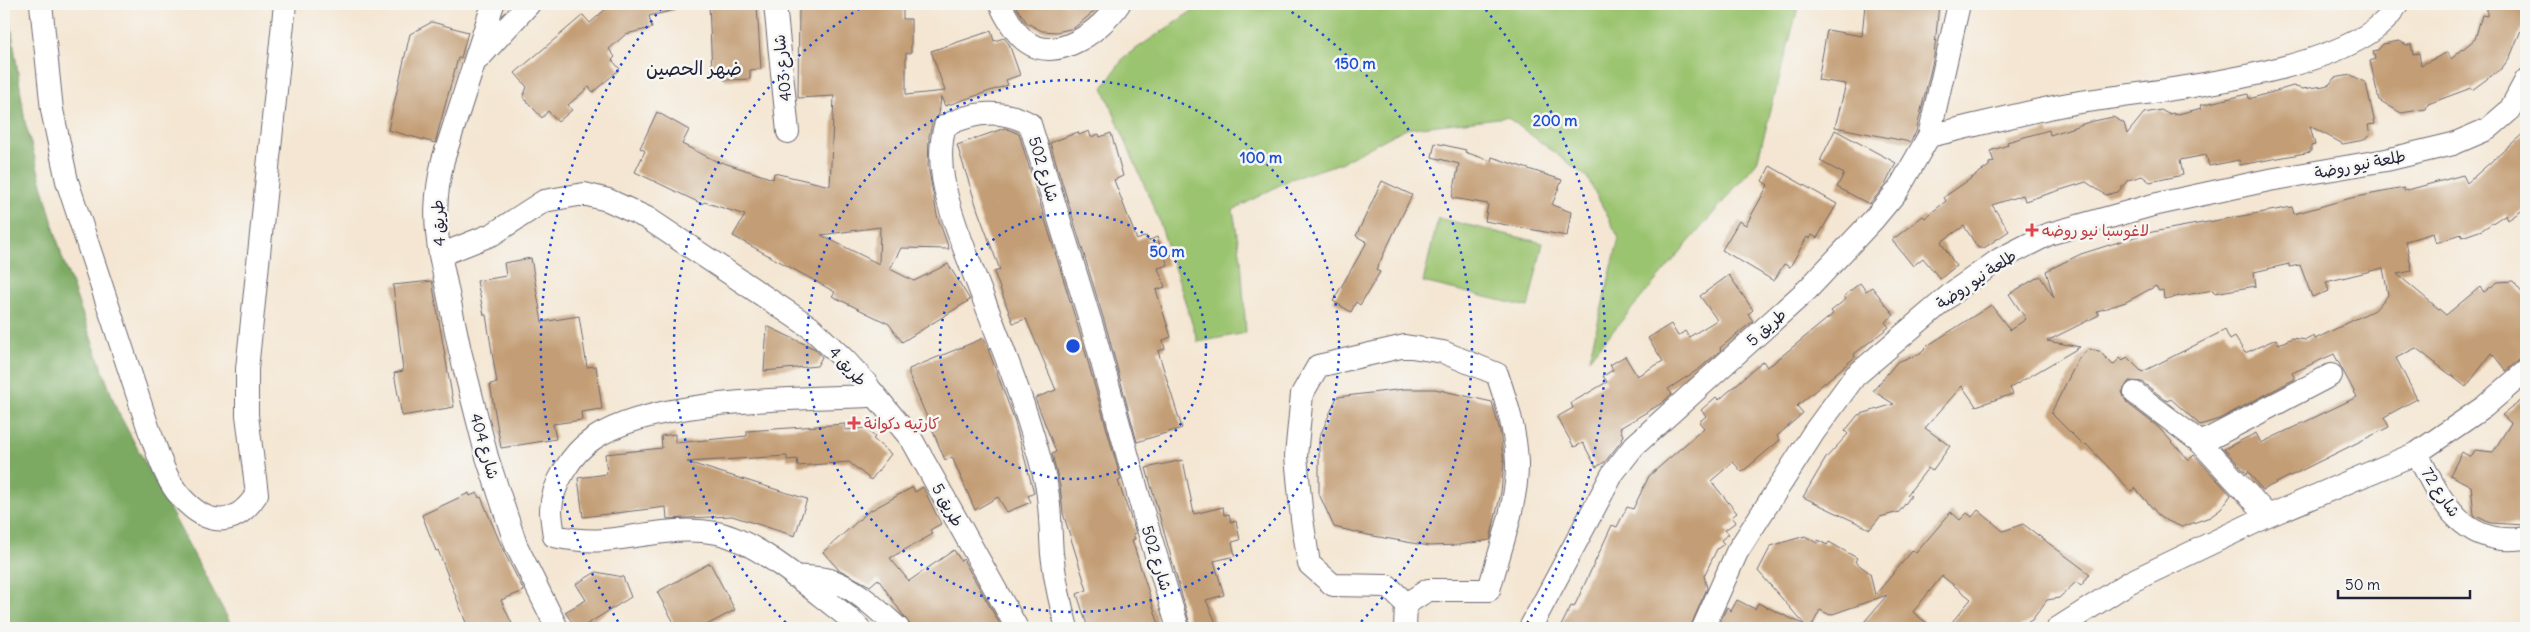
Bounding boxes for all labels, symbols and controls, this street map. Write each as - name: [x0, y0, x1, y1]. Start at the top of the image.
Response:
- street label: شارع 403: [769, 33, 797, 103]
- text: 150 m: [1334, 54, 1376, 73]
- district label: ضهر الحصين: [646, 56, 742, 80]
- text: 200 m: [1533, 111, 1577, 130]
- street label: شارع 502: [1023, 134, 1063, 205]
- street label: طلعة نيو روضة: [2313, 145, 2407, 184]
- text: 100 m: [1240, 148, 1282, 167]
- street label: طريق 4: [427, 199, 449, 247]
- place label: لاغوسبا نيو روضه: [2042, 220, 2149, 241]
- marker: لاغوسبا نيو روضه: [2026, 224, 2038, 236]
- text: 50 m: [1149, 242, 1185, 261]
- street label: طلعة نيو روضة: [1932, 245, 2020, 314]
- street label: طريق 5: [1742, 304, 1790, 350]
- centre of rings: [1064, 337, 1082, 355]
- street label: طريق 4: [825, 342, 871, 390]
- street label: شارع 404: [464, 411, 504, 482]
- place label: كارتيه دكوانة: [864, 413, 939, 434]
- marker: كارتيه دكوانة: [848, 417, 860, 429]
- street label: شارع 72: [2416, 464, 2465, 522]
- street label: طريق 5: [928, 480, 968, 530]
- street label: شارع 502: [1136, 523, 1176, 594]
- scale bar: [2338, 567, 2470, 599]
- text: 50 m: [2345, 575, 2380, 594]

